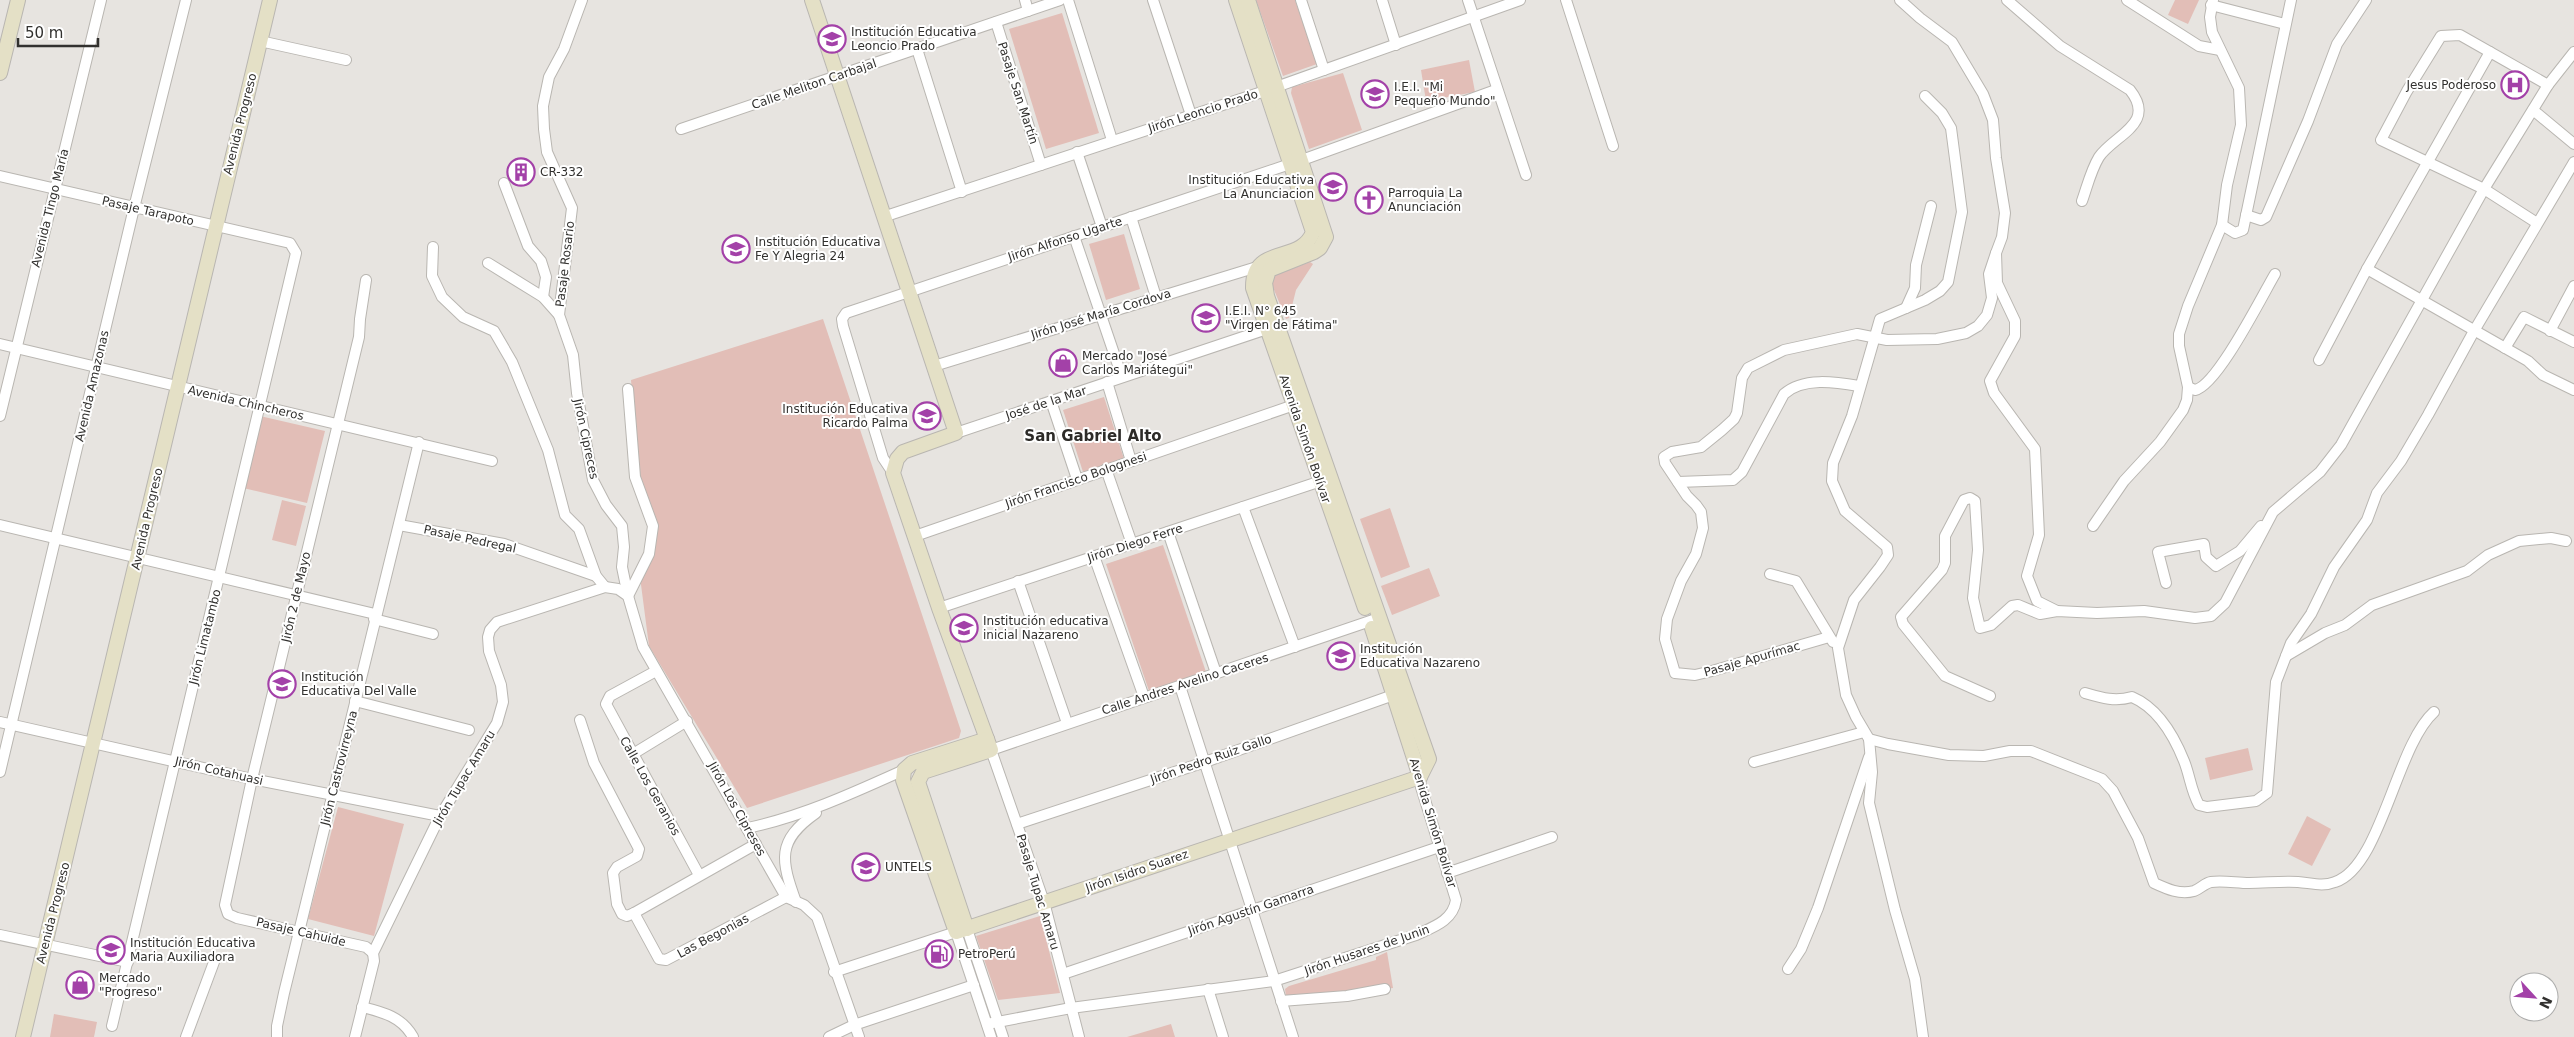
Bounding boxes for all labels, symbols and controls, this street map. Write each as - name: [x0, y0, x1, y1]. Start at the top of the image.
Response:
- scale bar: [18, 15, 98, 47]
- text: 50 m: [25, 24, 63, 42]
- school or university icon: Institución Educativa Leoncio Prado: [817, 24, 847, 54]
- place label: Institución Educativa Leoncio Prado: [851, 25, 977, 53]
- street label: Pasaje San Martín: [995, 40, 1041, 146]
- street label: Calle Meliton Carbajal: [750, 56, 878, 112]
- hospital icon: Jesus Poderoso: [2500, 70, 2530, 100]
- street label: Avenida Progreso: [221, 72, 259, 176]
- place label: Jesus Poderoso: [2405, 78, 2496, 92]
- school or university icon: I.E.I. "Mi Pequeño Mundo": [1360, 79, 1390, 109]
- place label: I.E.I. "Mi Pequeño Mundo": [1394, 80, 1496, 108]
- street label: Jirón Leoncio Prado: [1145, 87, 1260, 136]
- street label: Avenida Tingo María: [28, 147, 72, 269]
- building icon: CR-332: [506, 157, 536, 187]
- place label: CR-332: [540, 165, 583, 179]
- school or university icon: Institución Educativa La Anunciacion: [1318, 172, 1348, 202]
- place label: Institución Educativa La Anunciacion: [1188, 173, 1314, 201]
- church icon: Parroquia La Anunciación: [1354, 185, 1384, 215]
- place label: Parroquia La Anunciación: [1388, 186, 1463, 214]
- street label: Pasaje Tarapoto: [101, 194, 195, 228]
- street label: Jirón Alfonso Ugarte: [1005, 214, 1124, 264]
- street label: Pasaje Rosario: [553, 220, 577, 308]
- school or university icon: Institución Educativa Fe Y Alegria 24: [721, 234, 751, 264]
- place label: Institución Educativa Fe Y Alegria 24: [755, 235, 881, 263]
- street label: Jirón José María Cordova: [1028, 286, 1173, 342]
- school or university icon: I.E.I. N° 645 "Virgen de Fátima": [1191, 303, 1221, 333]
- place label: I.E.I. N° 645 "Virgen de Fátima": [1225, 304, 1338, 332]
- street label: Avenida Amazonas: [72, 329, 112, 443]
- shop icon: Mercado "José Carlos Mariátegui": [1048, 348, 1078, 378]
- place label: Mercado "José Carlos Mariátegui": [1082, 349, 1193, 377]
- street label: Avenida Simón Bolívar: [1276, 373, 1334, 505]
- street label: Avenida Chincheros: [187, 383, 305, 423]
- street label: José de la Mar: [1003, 383, 1088, 423]
- street label: Jirón Cipreces: [570, 397, 601, 481]
- school or university icon: Institución Educativa Ricardo Palma: [912, 401, 942, 431]
- place label: Institución Educativa Ricardo Palma: [782, 402, 908, 430]
- district label: San Gabriel Alto: [1024, 427, 1162, 445]
- street label: Jirón Francisco Bolognesi: [1003, 449, 1149, 511]
- street label: Avenida Progreso: [128, 467, 166, 571]
- street label: Jirón Diego Ferre: [1085, 521, 1184, 565]
- street label: Pasaje Pedregal: [422, 522, 518, 556]
- street label: Jirón 2 de Mayo: [279, 550, 313, 645]
- street label: Jirón Limatambo: [186, 588, 224, 687]
- school or university icon: Institución educativa inicial Nazareno: [949, 613, 979, 643]
- place label: Institución educativa inicial Nazareno: [983, 614, 1109, 642]
- street label: Pasaje Apurímac: [1702, 639, 1802, 679]
- school or university icon: Institución Educativa Nazareno: [1326, 641, 1356, 671]
- place label: Institución Educativa Nazareno: [1360, 642, 1480, 670]
- street label: Calle Andres Avelino Caceres: [1100, 650, 1270, 718]
- school or university icon: Institución Educativa Del Valle: [267, 669, 297, 699]
- place label: Institución Educativa Del Valle: [301, 670, 417, 698]
- street label: Jirón Castrovirreyna: [318, 709, 360, 828]
- street label: Jirón Tupac Amaru: [430, 728, 498, 829]
- street label: Jirón Pedro Ruiz Gallo: [1148, 732, 1274, 787]
- street label: Calle Los Geranios: [617, 734, 683, 838]
- street label: Jirón Cotahuasi: [172, 754, 265, 788]
- street label: Avenida Simón Bolívar: [1407, 757, 1459, 890]
- street label: Jirón Los Cipreses: [705, 759, 769, 859]
- street label: Pasaje Tupac Amaru: [1014, 832, 1062, 952]
- street label: Jirón Isidro Suarez: [1083, 847, 1190, 895]
- school or university icon: UNTELS: [851, 852, 881, 882]
- place label: UNTELS: [885, 860, 932, 874]
- street label: Avenida Progreso: [34, 861, 72, 965]
- street label: Jirón Agustín Gamarra: [1185, 882, 1316, 938]
- street label: Las Begonias: [675, 911, 751, 961]
- street label: Pasaje Cahuide: [255, 915, 347, 949]
- street label: Jirón Husares de Junin: [1302, 922, 1431, 978]
- school or university icon: Institución Educativa Maria Auxiliadora: [96, 935, 126, 965]
- place label: Institución Educativa Maria Auxiliadora: [130, 936, 256, 964]
- fuel station icon: PetroPerú: [924, 939, 954, 969]
- place label: PetroPerú: [958, 947, 1016, 961]
- shop icon: Mercado "Progreso": [65, 970, 95, 1000]
- place label: Mercado "Progreso": [99, 971, 162, 999]
- north arrow: [2509, 972, 2559, 1022]
- text: N: [2536, 994, 2555, 1011]

